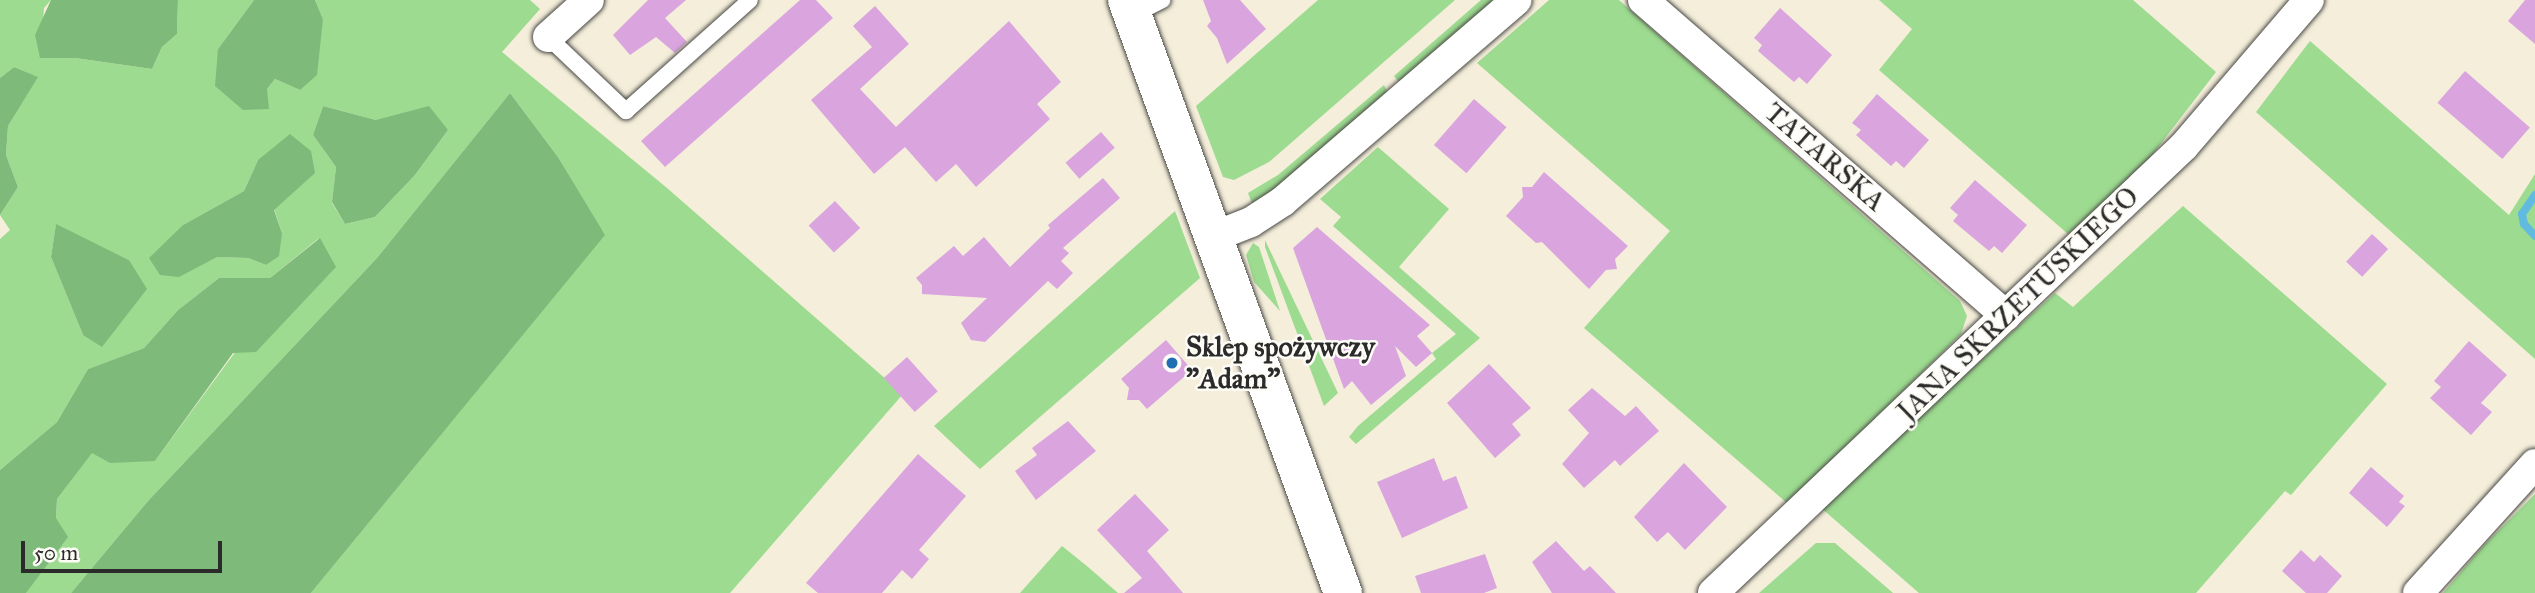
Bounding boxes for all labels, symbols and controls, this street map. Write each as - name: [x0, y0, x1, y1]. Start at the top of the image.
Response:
- street label: TATARSKA: [1758, 95, 1892, 219]
- street label: JANA SKRZETUSKIEGO: [1890, 180, 2146, 428]
- place label: Sklep spożywczy "Adam": [1186, 330, 1375, 396]
- marker: Sklep spożywczy "Adam": [1164, 355, 1180, 371]
- scale bar: [24, 526, 226, 570]
- text: 50 m: [34, 540, 78, 566]

